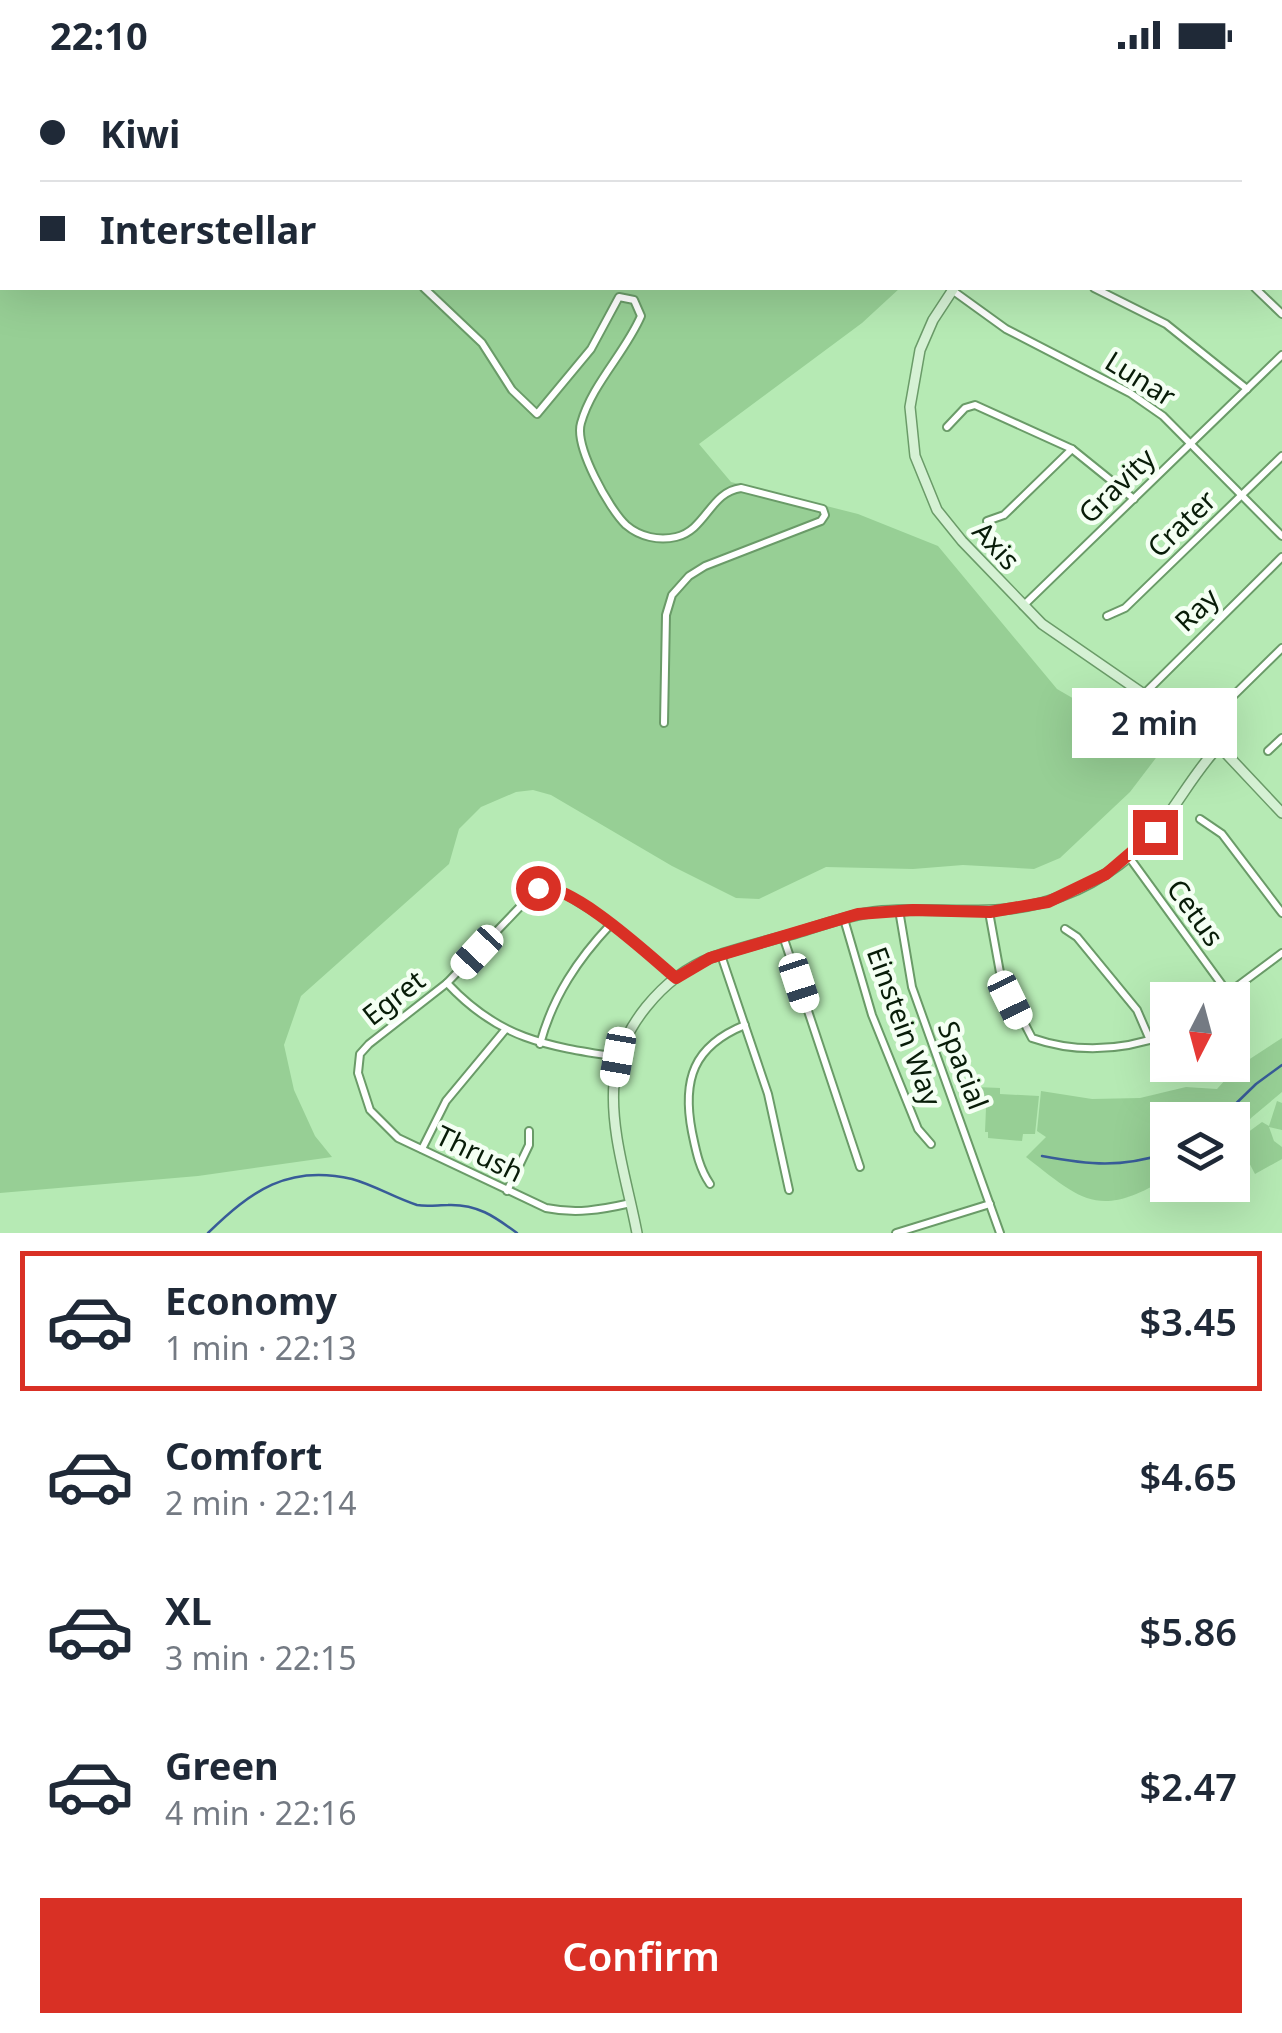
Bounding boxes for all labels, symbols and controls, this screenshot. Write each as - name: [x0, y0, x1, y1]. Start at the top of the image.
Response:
- text: 22:10: [50, 9, 148, 61]
- text: Kiwi: [100, 107, 180, 159]
- text: Interstellar: [100, 203, 316, 255]
- street label: Lunar: [1098, 342, 1184, 415]
- street label: Gravity: [1069, 439, 1163, 531]
- street label: Crater: [1138, 481, 1224, 565]
- street label: Axis: [965, 513, 1029, 577]
- street label: Ray: [1166, 578, 1227, 639]
- callout: 2 min: [1072, 687, 1238, 757]
- text: 2 min: [1111, 701, 1198, 744]
- route end: [1133, 810, 1178, 855]
- route start: [516, 866, 561, 911]
- street label: Cetus: [1159, 871, 1233, 953]
- car: [446, 920, 508, 984]
- street label: Einstein Way: [859, 941, 952, 1111]
- car: [775, 950, 823, 1016]
- street label: Egret: [354, 961, 432, 1033]
- car: [983, 966, 1037, 1034]
- north arrow: [1150, 982, 1250, 1082]
- map controls: [1150, 982, 1250, 1202]
- street label: Spacial: [930, 1015, 998, 1115]
- car: [598, 1025, 638, 1089]
- button: layers: [1150, 1102, 1250, 1202]
- street label: Thrush: [430, 1116, 530, 1190]
- text: Economy: [165, 1274, 337, 1326]
- icon: car: [45, 1276, 135, 1366]
- text: $3.45: [1140, 1295, 1237, 1347]
- text: 1 min · 22:13: [165, 1326, 357, 1369]
- text: Comfort: [165, 1429, 322, 1481]
- icon: car: [45, 1431, 135, 1521]
- text: $4.65: [1140, 1450, 1237, 1502]
- text: 2 min · 22:14: [165, 1481, 357, 1524]
- text: XL: [165, 1584, 212, 1636]
- icon: car: [45, 1586, 135, 1676]
- text: $5.86: [1140, 1605, 1237, 1657]
- text: 3 min · 22:15: [165, 1636, 357, 1679]
- text: Green: [165, 1739, 279, 1791]
- icon: car: [45, 1741, 135, 1831]
- text: $2.47: [1140, 1760, 1237, 1812]
- text: 4 min · 22:16: [165, 1791, 357, 1834]
- button: Confirm: [40, 1898, 1242, 2013]

